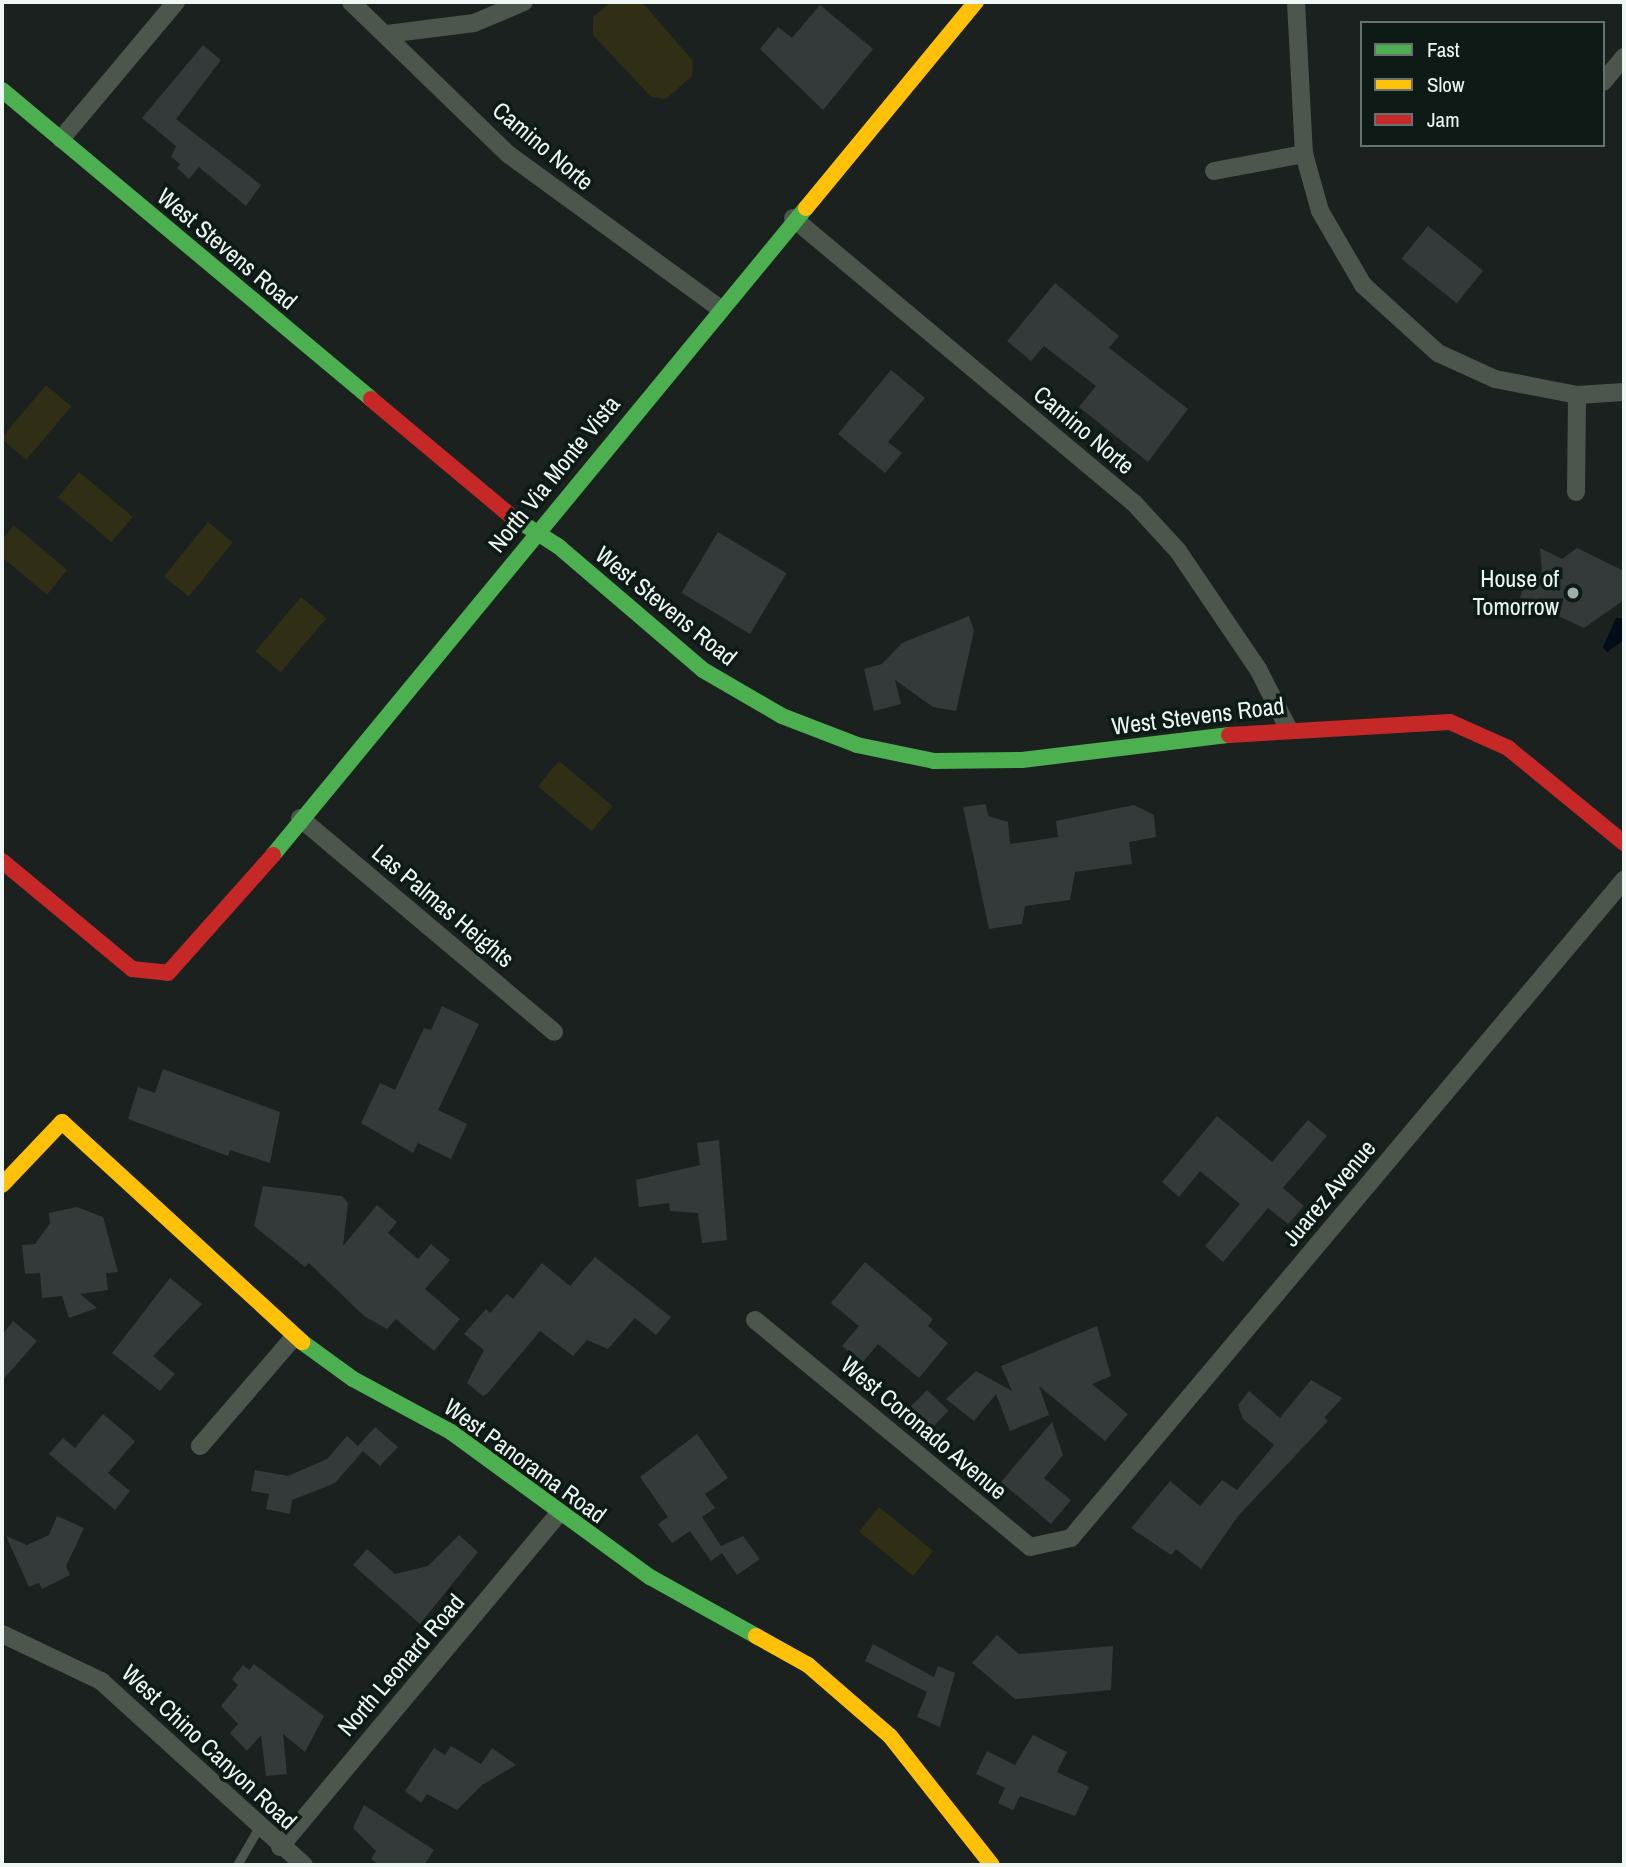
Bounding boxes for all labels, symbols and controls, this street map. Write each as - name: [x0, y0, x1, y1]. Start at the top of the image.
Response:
- legend: [1360, 21, 1605, 147]
- text: Fast: [1427, 35, 1460, 64]
- text: Slow: [1427, 70, 1464, 99]
- street label: Camino Norte: [487, 96, 599, 196]
- text: Jam: [1427, 105, 1460, 134]
- street label: West Stevens Road: [151, 182, 303, 316]
- street label: Camino Norte: [1028, 380, 1140, 480]
- street label: North Via Monte Vista: [482, 390, 626, 558]
- street label: West Stevens Road: [589, 540, 743, 672]
- place label: House of Tomorrow: [1473, 565, 1559, 621]
- marker: House of Tomorrow: [1565, 585, 1581, 601]
- street label: West Stevens Road: [1110, 691, 1286, 741]
- street label: Las Palmas Heights: [366, 838, 520, 974]
- street label: Juarez Avenue: [1276, 1134, 1382, 1252]
- street label: West Coronado Avenue: [835, 1350, 1013, 1506]
- street label: West Panorama Road: [438, 1393, 612, 1529]
- street label: North Leonard Road: [332, 1588, 470, 1742]
- street label: West Chino Canyon Road: [116, 1659, 302, 1835]

